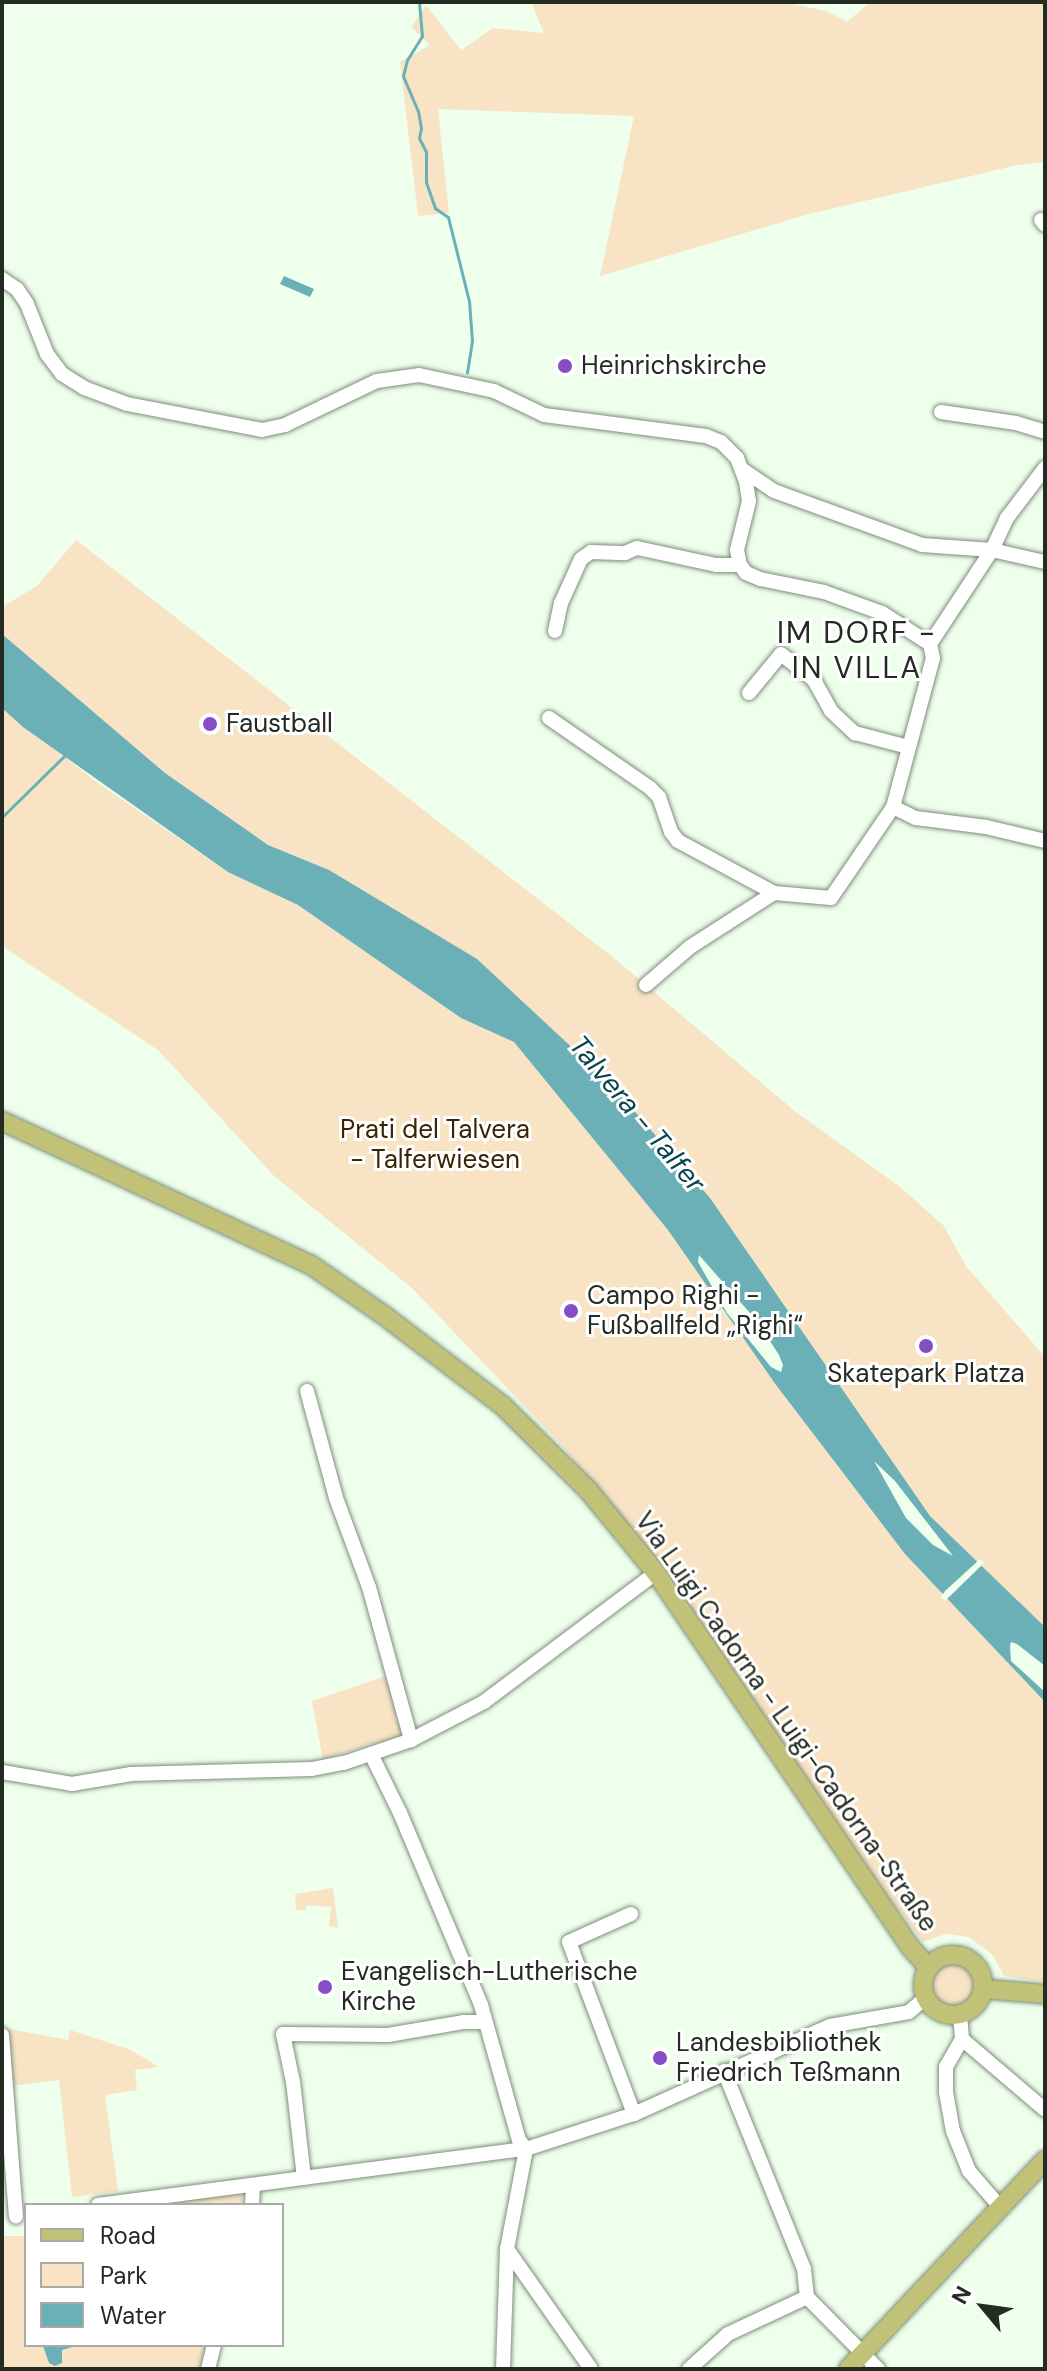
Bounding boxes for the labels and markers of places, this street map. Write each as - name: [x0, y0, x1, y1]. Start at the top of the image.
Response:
- place label: Heinrichskirche: [581, 350, 766, 382]
- marker: Heinrichskirche: [556, 357, 574, 375]
- place label: Faustball: [226, 708, 333, 740]
- marker: Faustball: [201, 715, 219, 733]
- place label: Campo Righi - Fußballfeld „Righi“: [587, 1280, 803, 1342]
- marker: Campo Righi - Fußballfeld „Righi“: [562, 1302, 580, 1320]
- marker: Skatepark Platza: [917, 1337, 935, 1355]
- place label: Skatepark Platza: [827, 1358, 1025, 1390]
- place label: Evangelisch-Lutherische Kirche: [341, 1956, 638, 2018]
- marker: Evangelisch-Lutherische Kirche: [316, 1978, 334, 1996]
- place label: Landesbibliothek Friedrich Teßmann: [676, 2027, 901, 2088]
- marker: Landesbibliothek Friedrich Teßmann: [651, 2049, 669, 2067]

